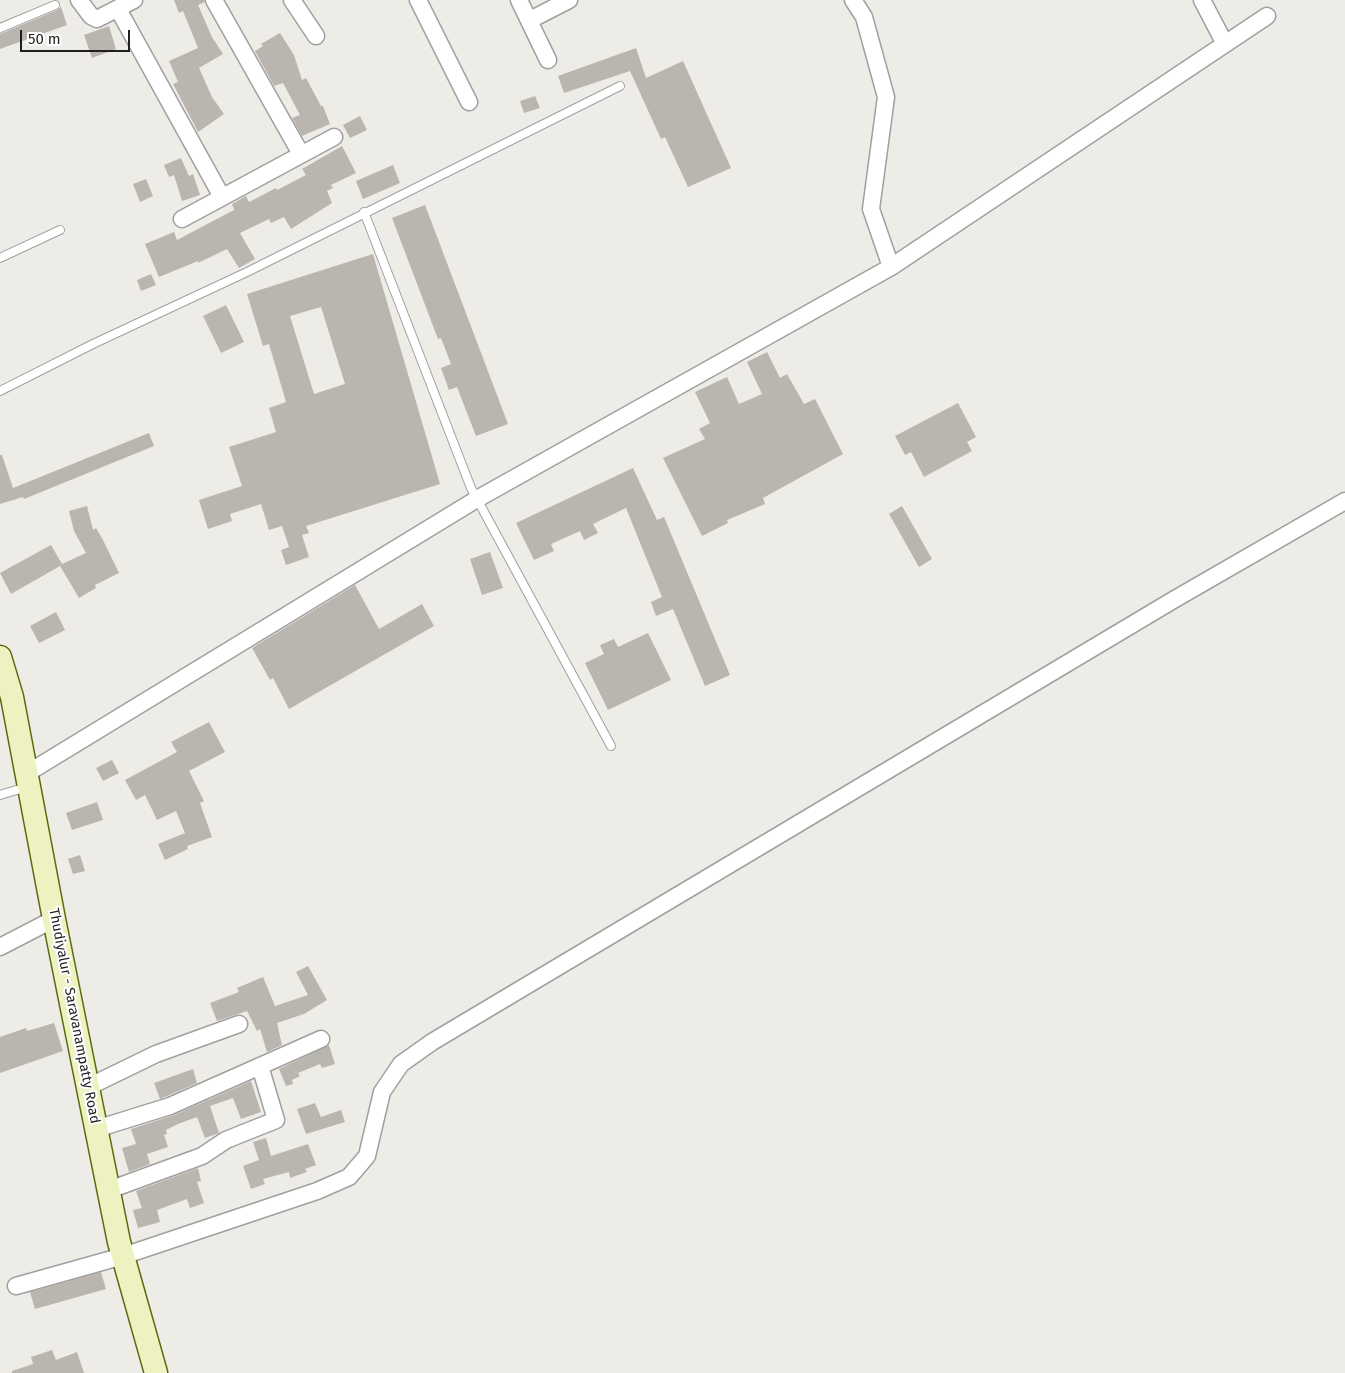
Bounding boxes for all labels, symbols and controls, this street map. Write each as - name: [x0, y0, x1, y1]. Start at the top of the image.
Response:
- scale bar: [22, 20, 132, 52]
- text: 50 m: [28, 30, 61, 48]
- street label: Thudiyalur - Saravanampatty Road: [45, 907, 103, 1125]

